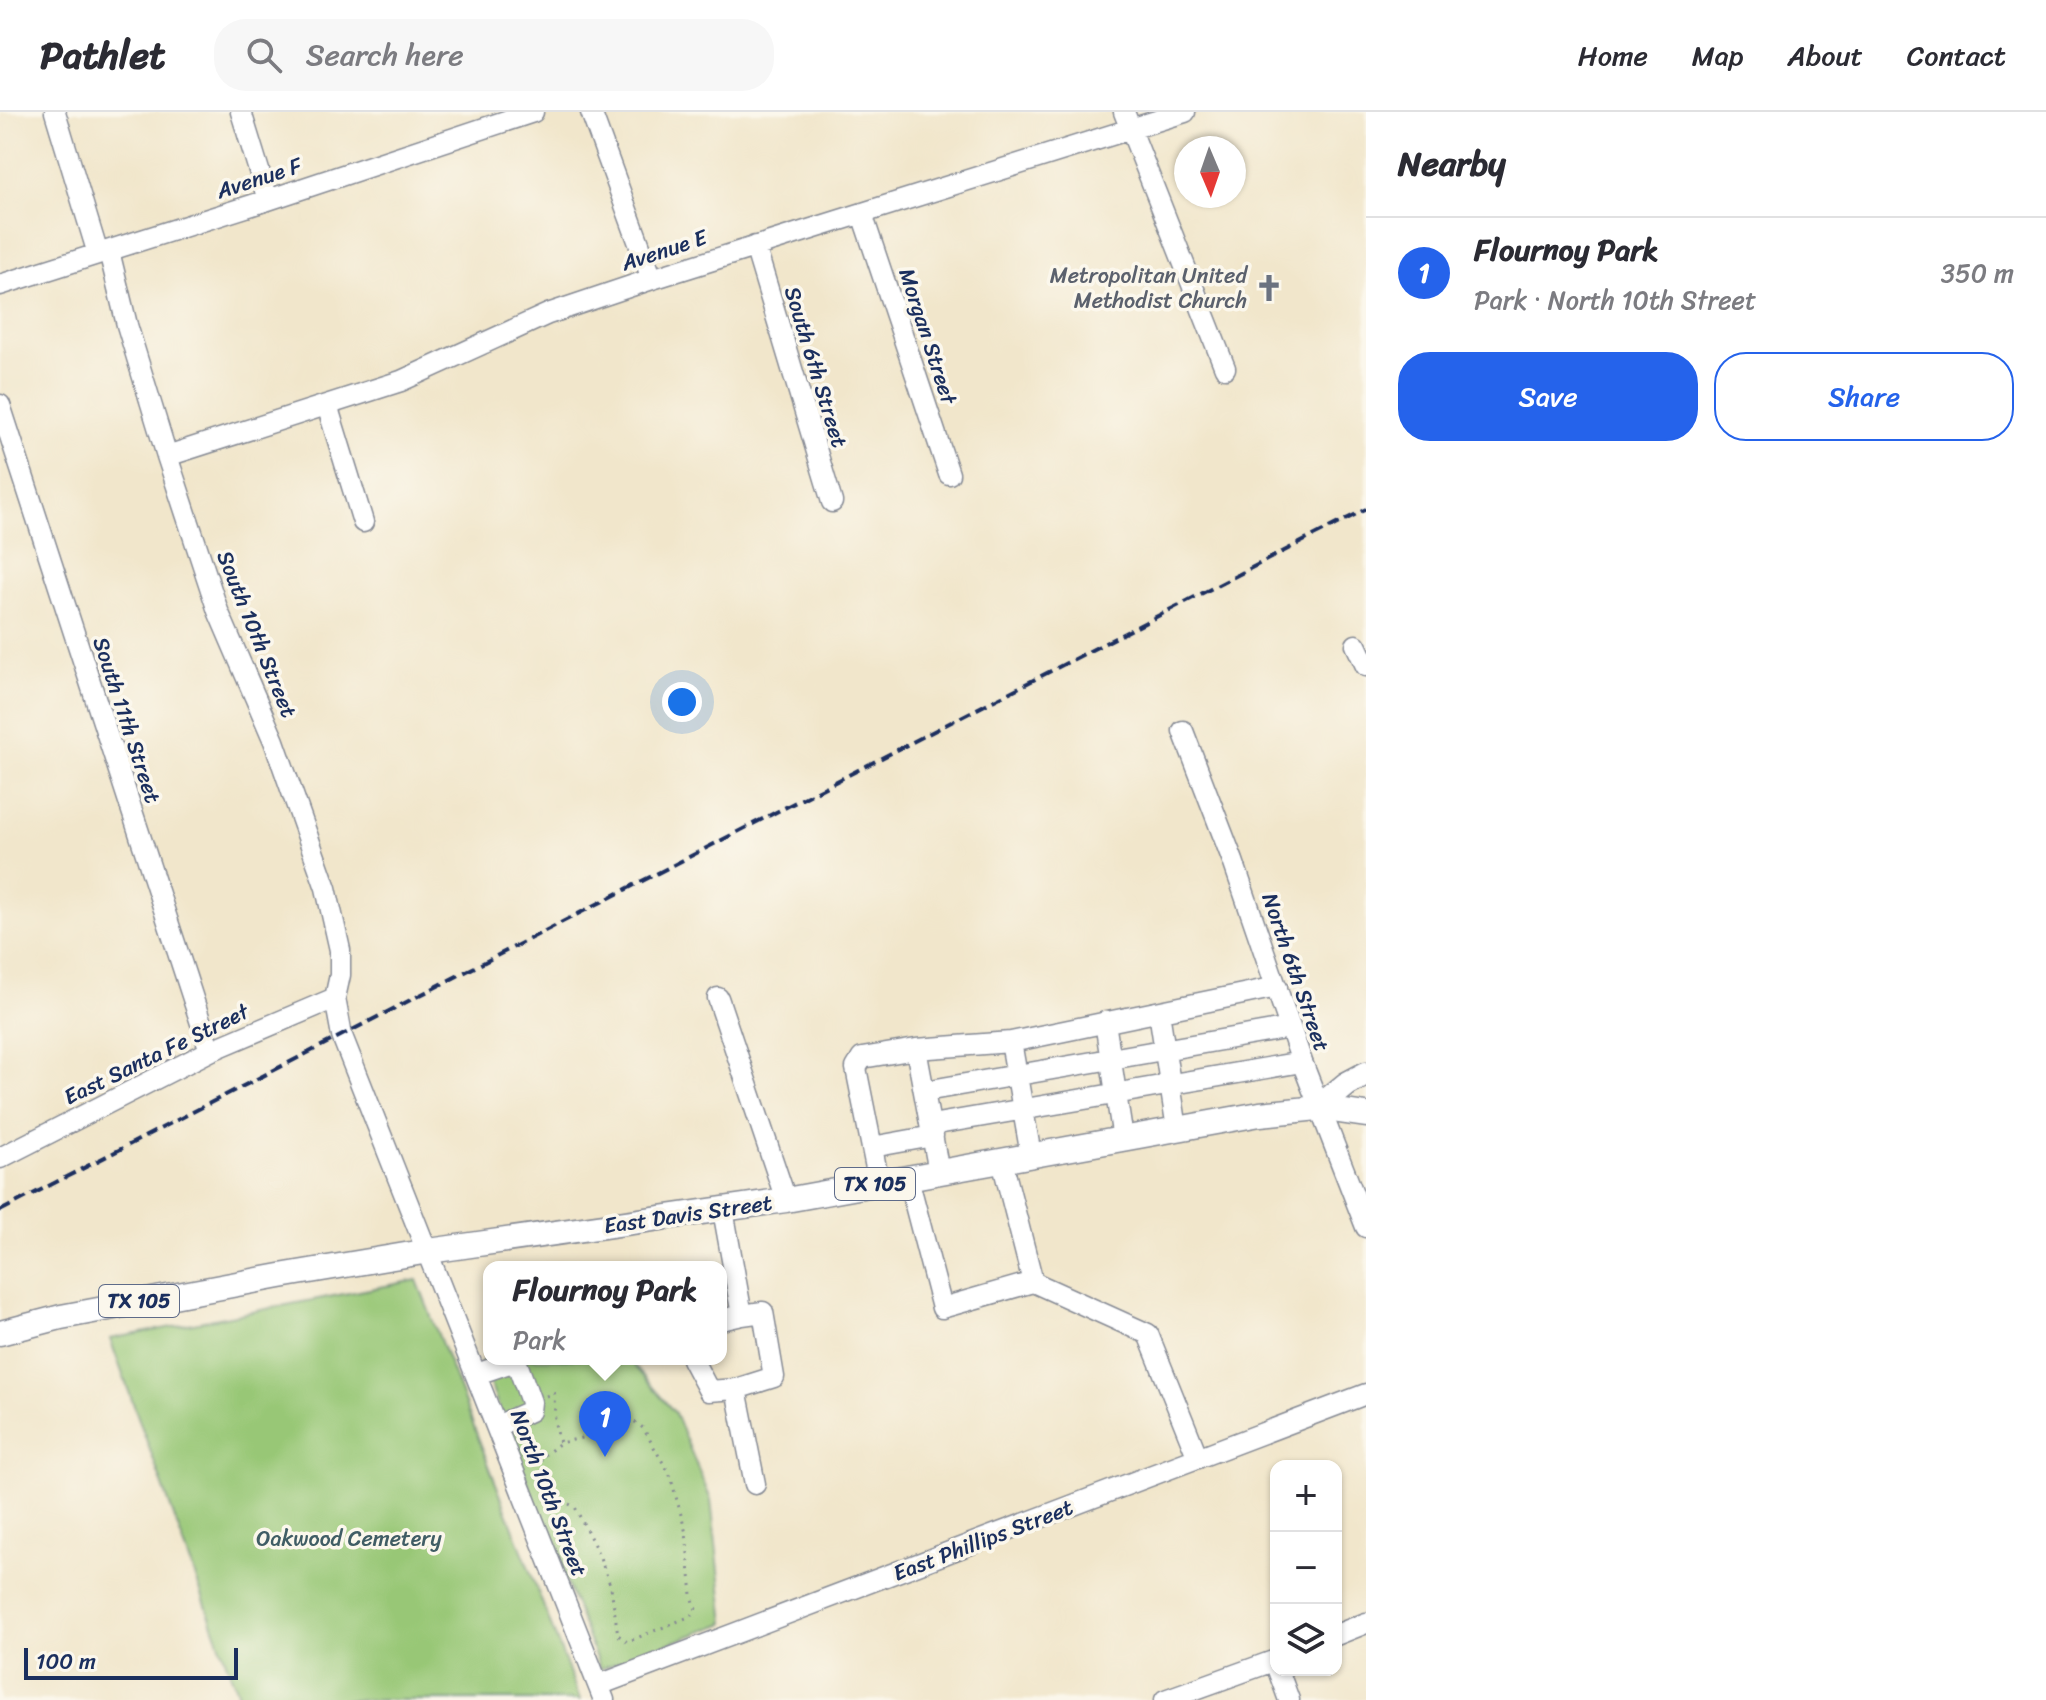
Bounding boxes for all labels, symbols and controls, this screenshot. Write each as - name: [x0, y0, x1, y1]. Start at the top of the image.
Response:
- search box: [214, 19, 774, 91]
- text: Pathlet: [40, 22, 166, 89]
- text: Search here: [306, 28, 464, 82]
- text: Home: [1578, 31, 1648, 80]
- text: Map: [1692, 31, 1743, 80]
- text: About: [1787, 31, 1863, 80]
- text: Contact: [1907, 31, 2006, 80]
- icon: search: [242, 33, 286, 77]
- text: Nearby: [1398, 134, 1506, 194]
- north arrow: [1174, 136, 1246, 208]
- street label: Avenue F: [210, 146, 308, 210]
- street label: Avenue E: [615, 217, 714, 282]
- text: Flournoy Park: [1474, 223, 1659, 277]
- text: 1: [1418, 250, 1430, 296]
- text: 350 m: [1941, 250, 2014, 296]
- place label: Metropolitan United Methodist Church: [1050, 256, 1248, 320]
- street label: Morgan Street: [888, 263, 969, 410]
- church icon: Metropolitan United Methodist Church: [1254, 273, 1284, 303]
- text: Park · North 10th Street: [1474, 277, 1756, 323]
- street label: South 6th Street: [773, 281, 859, 453]
- button: Save: [1398, 352, 1698, 441]
- button: Share: [1714, 352, 2014, 441]
- street label: South 10th Street: [206, 544, 309, 724]
- street label: South 11th Street: [82, 632, 172, 809]
- your location: [662, 682, 702, 722]
- street label: North 6th Street: [1251, 887, 1342, 1057]
- street label: East Santa Fe Street: [57, 992, 256, 1116]
- road number: TX 105: [835, 1168, 915, 1200]
- street label: East Davis Street: [601, 1183, 775, 1245]
- popup: [483, 1261, 727, 1365]
- text: Flournoy Park: [513, 1263, 697, 1317]
- road number: TX 105: [99, 1285, 179, 1317]
- text: Park: [513, 1317, 566, 1363]
- pin: 1: [579, 1391, 631, 1457]
- street label: North 10th Street: [499, 1404, 599, 1583]
- map controls: [1270, 1460, 1342, 1676]
- button: +: [1270, 1460, 1342, 1532]
- street label: East Phillips Street: [887, 1488, 1079, 1592]
- park label: Oakwood Cemetery: [256, 1519, 442, 1558]
- button: −: [1270, 1532, 1342, 1604]
- button: layers: [1270, 1604, 1342, 1676]
- text: 100 m: [36, 1642, 96, 1681]
- scale bar: [24, 1644, 238, 1680]

